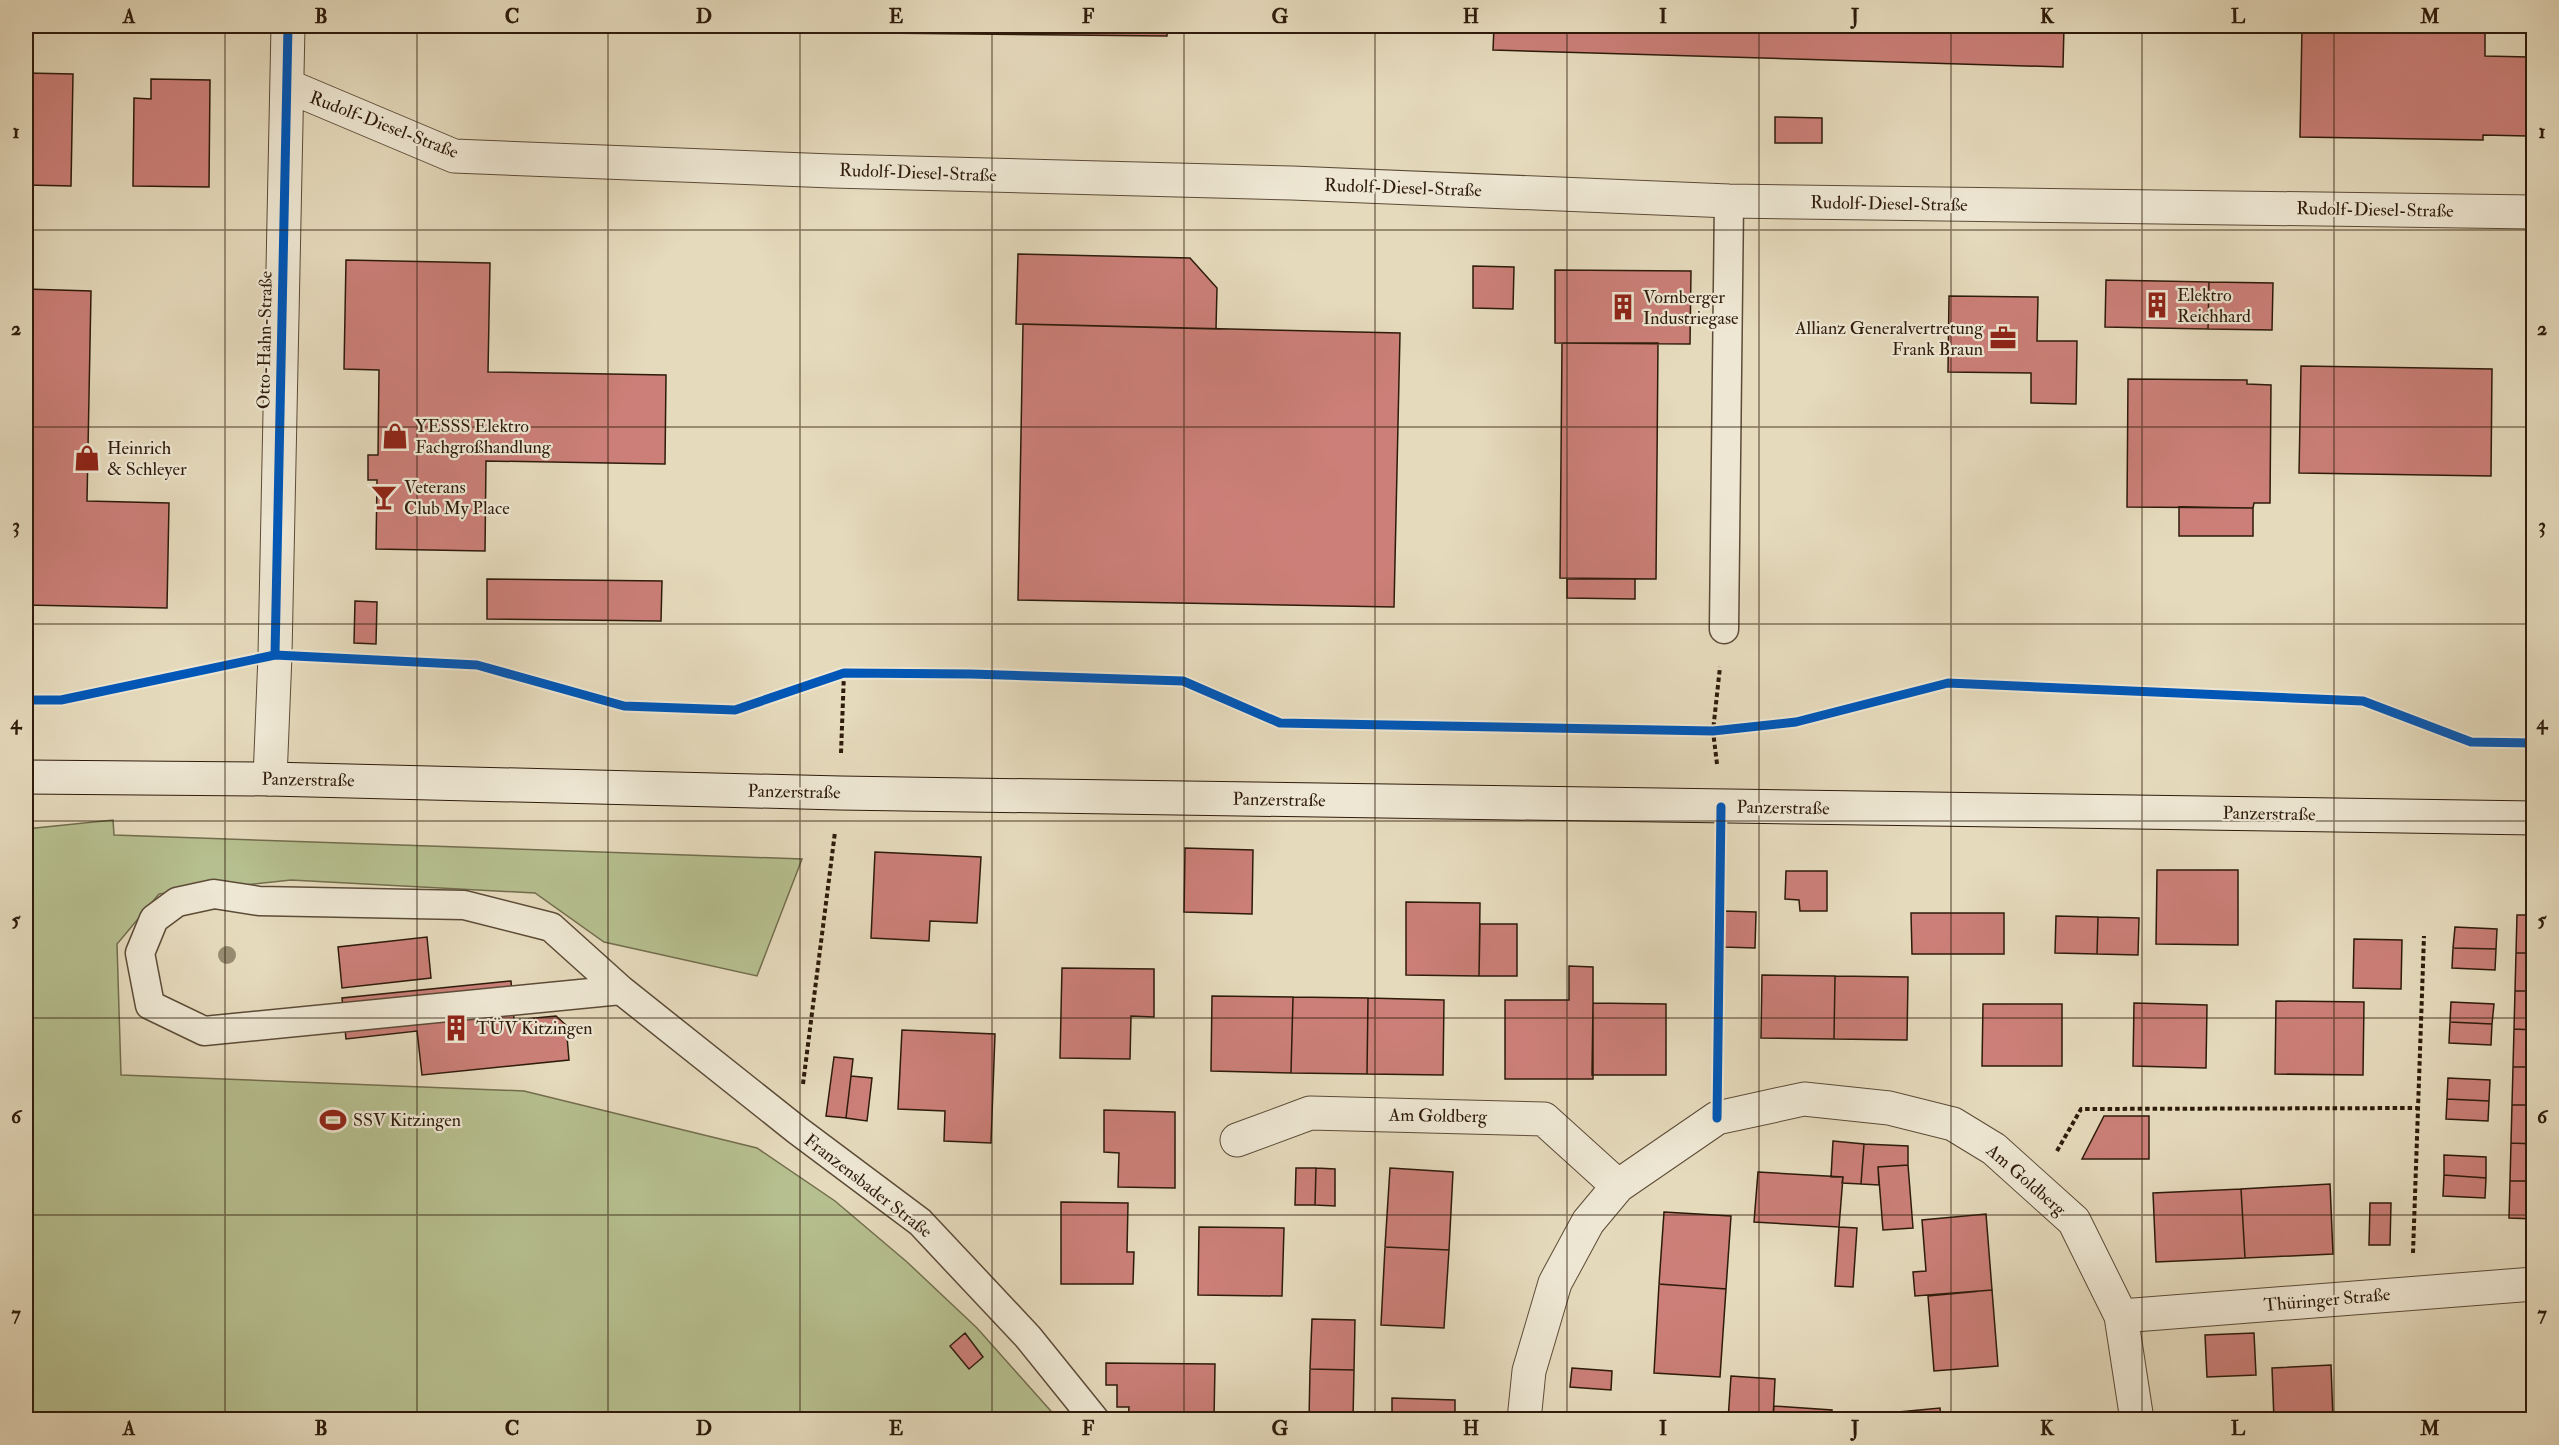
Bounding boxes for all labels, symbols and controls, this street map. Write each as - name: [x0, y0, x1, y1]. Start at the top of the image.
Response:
- text: A: [122, 4, 136, 29]
- text: B: [314, 4, 328, 29]
- text: C: [505, 4, 519, 29]
- text: D: [696, 4, 712, 29]
- text: E: [889, 4, 904, 29]
- text: F: [1082, 4, 1095, 29]
- text: G: [1272, 4, 1289, 29]
- text: H: [1463, 4, 1479, 29]
- text: I: [1659, 4, 1667, 29]
- text: J: [1850, 4, 1859, 29]
- text: K: [2040, 4, 2055, 29]
- text: L: [2231, 4, 2246, 29]
- text: M: [2419, 4, 2440, 29]
- street label: Rudolf-Diesel-Straße: [306, 86, 462, 164]
- text: 1: [12, 119, 20, 144]
- text: 1: [2538, 119, 2546, 144]
- street label: Rudolf-Diesel-Straße: [839, 159, 998, 187]
- street label: Rudolf-Diesel-Straße: [1324, 174, 1483, 202]
- street label: Rudolf-Diesel-Straße: [1810, 191, 1968, 217]
- street label: Rudolf-Diesel-Straße: [2296, 197, 2454, 223]
- street label: Otto-Hahn-Straße: [252, 270, 278, 409]
- place label: Elektro Reichhard: [2177, 284, 2251, 328]
- place label: Vornberger Industriegase: [1643, 286, 1739, 330]
- building icon: Elektro Reichhard: [2142, 290, 2172, 320]
- building icon: Vornberger Industriegase: [1608, 292, 1638, 322]
- text: 2: [11, 316, 21, 341]
- text: 2: [2537, 316, 2547, 341]
- place label: Allianz Generalvertretung Frank Braun: [1794, 317, 1984, 361]
- office icon: Allianz Generalvertretung Frank Braun: [1988, 323, 2018, 353]
- place label: YESSS Elektro Fachgroßhandlung: [415, 415, 552, 459]
- shop icon: YESSS Elektro Fachgroßhandlung: [380, 421, 410, 451]
- place label: Heinrich & Schleyer: [107, 437, 187, 481]
- shop icon: Heinrich & Schleyer: [72, 443, 102, 473]
- place label: Veterans Club My Place: [404, 476, 510, 520]
- bar icon: Veterans Club My Place: [369, 482, 399, 512]
- text: 3: [12, 513, 20, 538]
- text: 3: [2538, 513, 2546, 538]
- text: 4: [10, 710, 23, 735]
- text: 4: [2536, 710, 2549, 735]
- street label: Panzerstraße: [261, 768, 355, 792]
- street label: Panzerstraße: [747, 780, 841, 804]
- street label: Panzerstraße: [1232, 788, 1326, 812]
- street label: Panzerstraße: [1736, 796, 1830, 820]
- street label: Panzerstraße: [2222, 802, 2316, 826]
- text: 5: [12, 907, 22, 932]
- text: 5: [2538, 907, 2548, 932]
- building icon: TÜV Kitzingen: [441, 1013, 471, 1043]
- place label: TÜV Kitzingen: [476, 1017, 592, 1040]
- text: 6: [11, 1104, 23, 1129]
- street label: Am Goldberg: [1388, 1104, 1488, 1128]
- text: 6: [2537, 1104, 2549, 1129]
- sports icon: SSV Kitzingen: [318, 1105, 348, 1135]
- place label: SSV Kitzingen: [353, 1109, 461, 1132]
- street label: Franzensbader Straße: [799, 1129, 937, 1243]
- street label: Am Goldberg: [1981, 1138, 2071, 1222]
- street label: Thüringer Straße: [2263, 1283, 2392, 1317]
- text: 7: [11, 1301, 21, 1326]
- text: 7: [2537, 1301, 2547, 1326]
- text: A: [122, 1416, 136, 1441]
- text: B: [314, 1416, 328, 1441]
- text: C: [505, 1416, 519, 1441]
- text: D: [696, 1416, 712, 1441]
- text: E: [889, 1416, 904, 1441]
- text: F: [1082, 1416, 1095, 1441]
- text: G: [1272, 1416, 1289, 1441]
- text: H: [1463, 1416, 1479, 1441]
- text: I: [1659, 1416, 1667, 1441]
- text: J: [1850, 1416, 1859, 1441]
- text: K: [2040, 1416, 2055, 1441]
- text: L: [2231, 1416, 2246, 1441]
- text: M: [2419, 1416, 2440, 1441]

